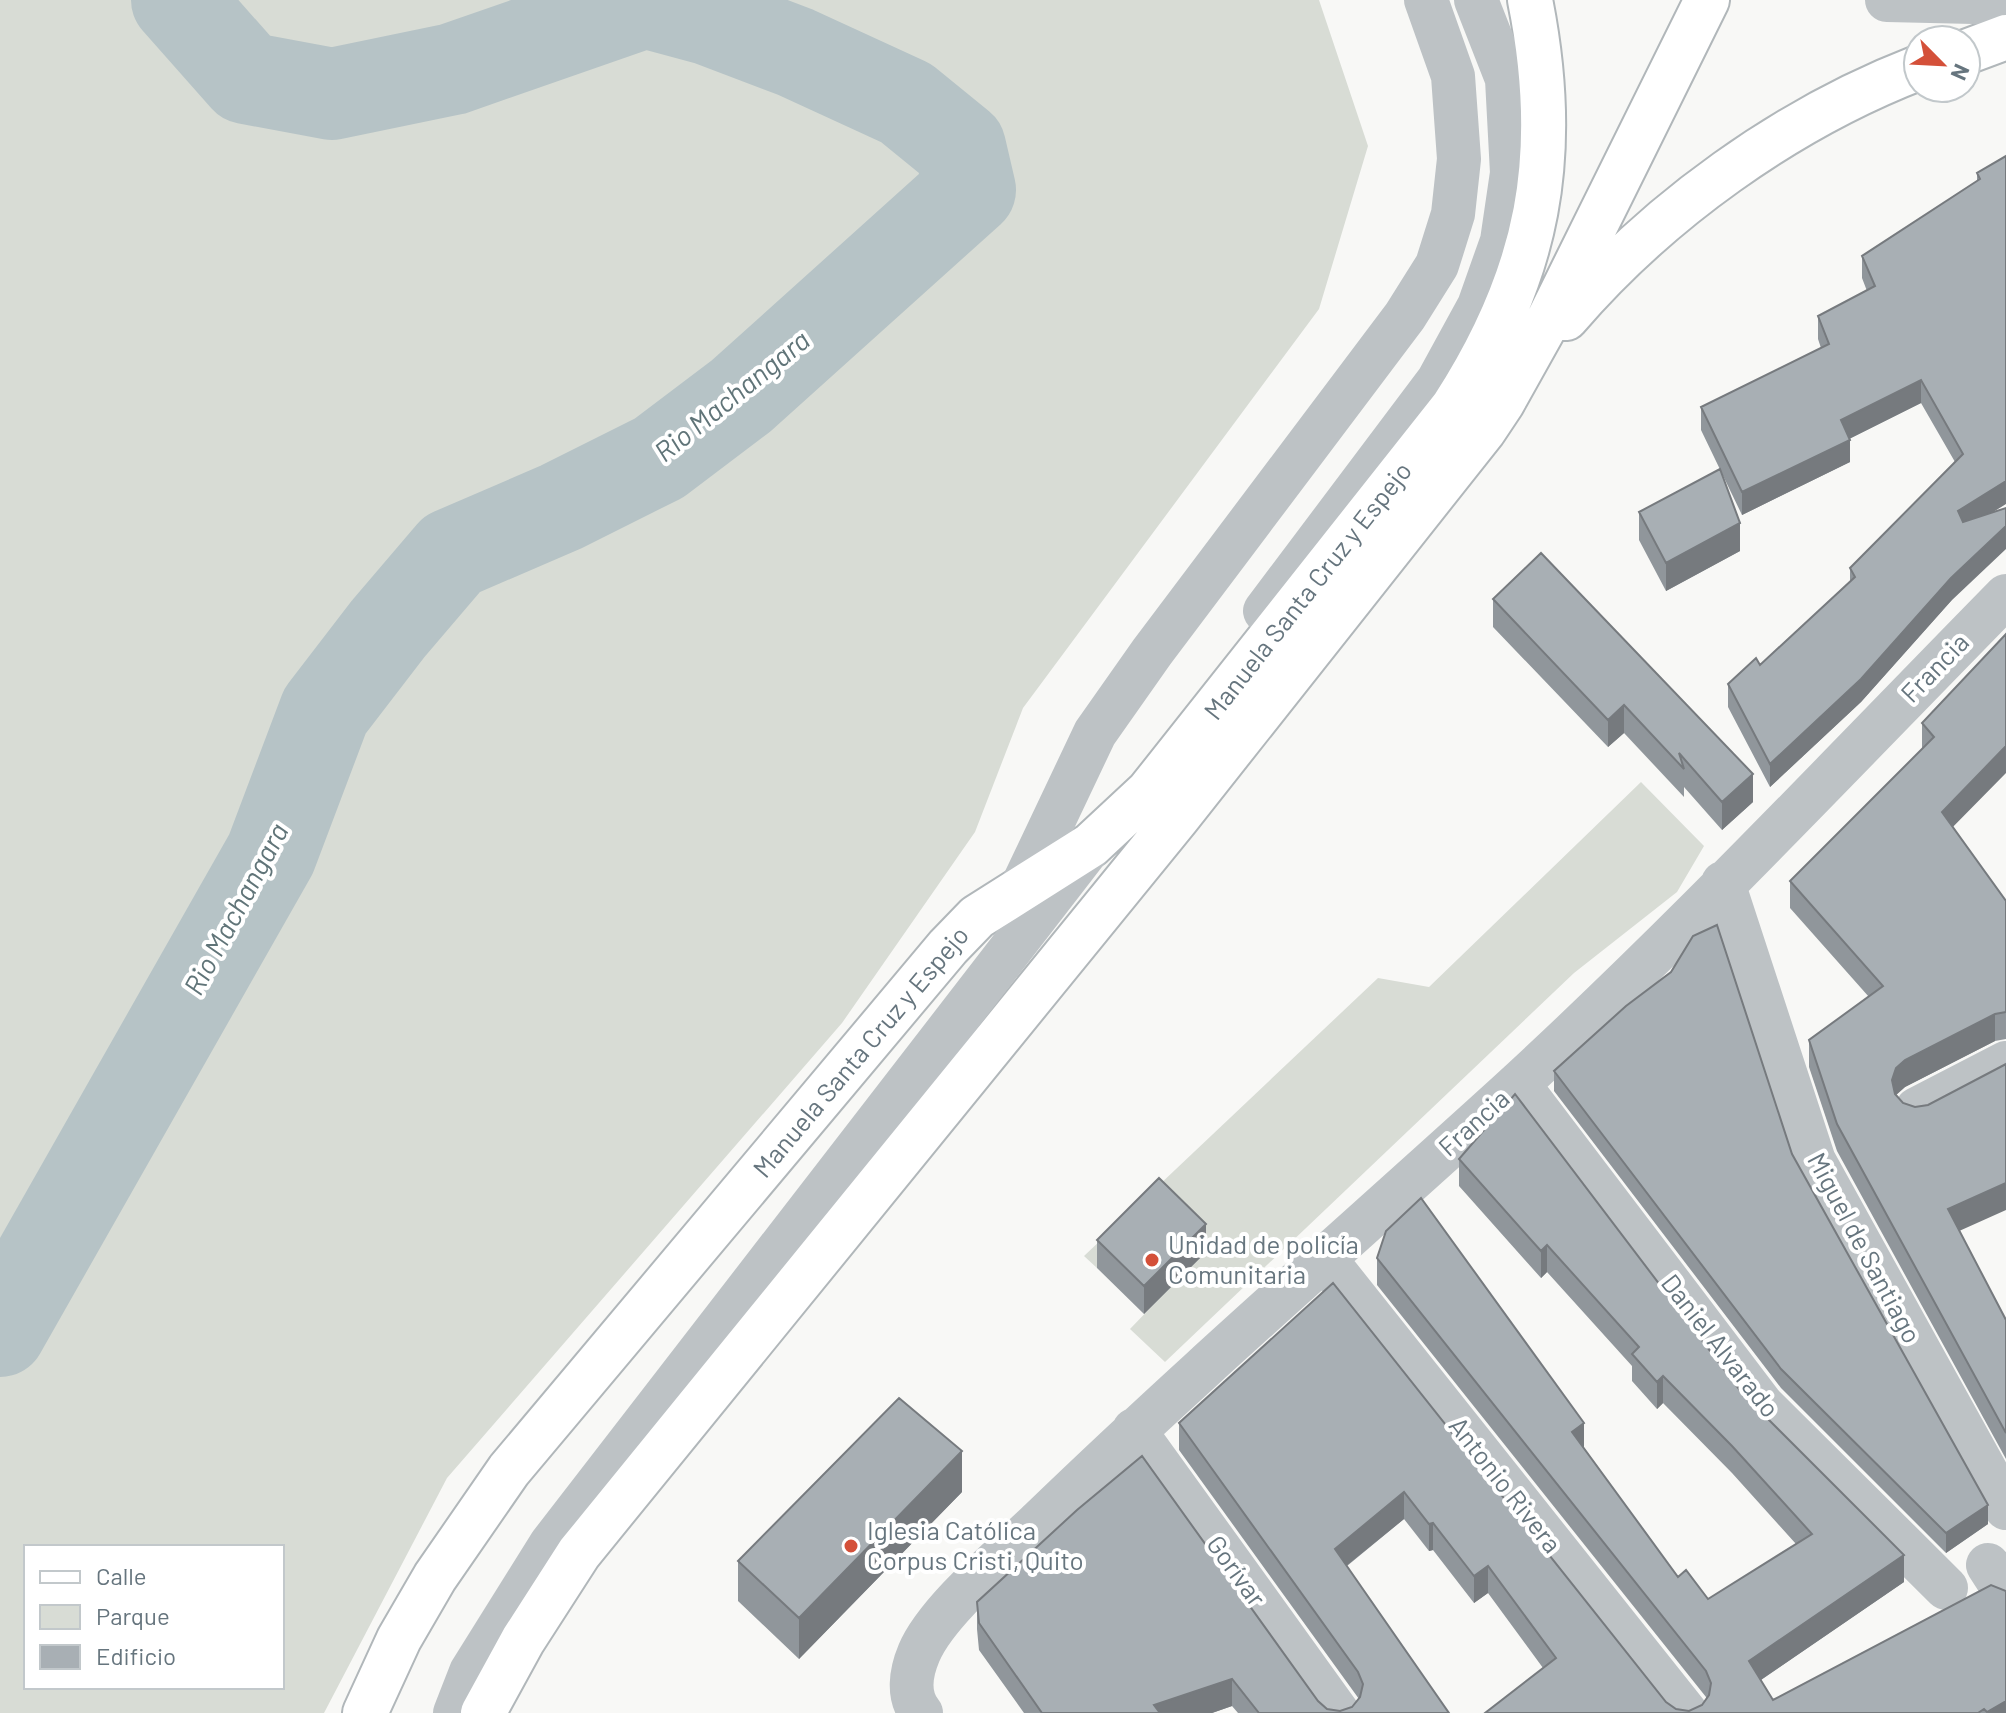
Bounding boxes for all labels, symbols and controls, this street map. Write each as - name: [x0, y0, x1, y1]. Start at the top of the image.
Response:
- north arrow: [1902, 24, 1982, 104]
- text: N: [1946, 61, 1976, 85]
- water label: Rio Machangara: [647, 322, 816, 468]
- street label: Manuela Santa Cruz y Espejo: [1197, 455, 1417, 725]
- street label: Francia: [1893, 626, 1974, 708]
- water label: Rio Machangara: [176, 817, 295, 1000]
- street label: Manuela Santa Cruz y Espejo: [746, 919, 974, 1183]
- street label: Francia: [1431, 1082, 1515, 1162]
- street label: Miguel de Santiago: [1802, 1147, 1929, 1348]
- place label: Unidad de policía Comunitaria: [1168, 1228, 1359, 1289]
- marker: Unidad de policía Comunitaria: [1143, 1251, 1161, 1269]
- street label: Daniel Alvarado: [1656, 1267, 1787, 1423]
- street label: Antonio Rivera: [1443, 1410, 1569, 1558]
- place label: Iglesia Católica Corpus Cristi, Quito: [867, 1514, 1084, 1575]
- street label: Gorívar: [1201, 1529, 1274, 1612]
- marker: Iglesia Católica Corpus Cristi, Quito: [842, 1537, 860, 1555]
- legend: [24, 1545, 284, 1689]
- text: Calle: [96, 1561, 147, 1590]
- text: Parque: [96, 1601, 170, 1630]
- text: Edificio: [96, 1641, 176, 1670]

